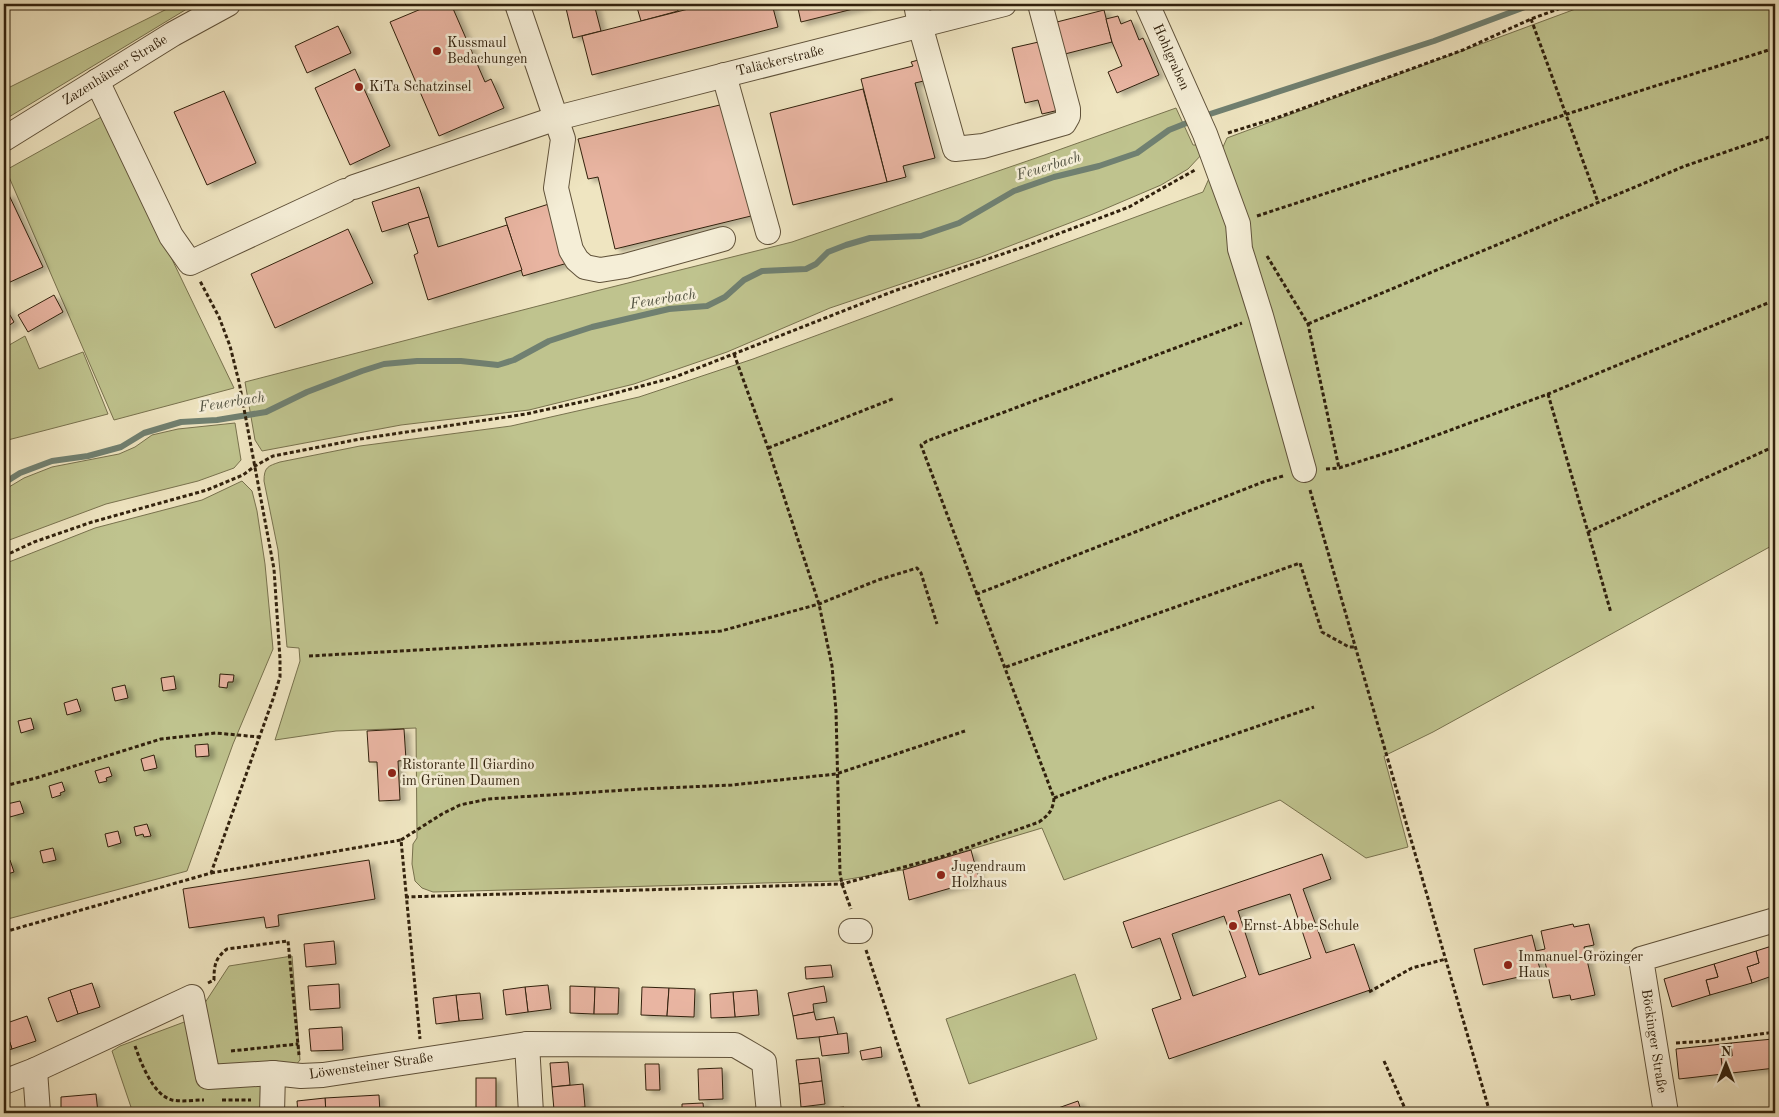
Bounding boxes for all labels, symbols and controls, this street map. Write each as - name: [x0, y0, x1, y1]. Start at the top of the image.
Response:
- street label: Hohlgraben: [1150, 22, 1192, 93]
- street label: Zazenhäuser Straße: [60, 32, 170, 108]
- place label: Kussmaul Bedachungen: [447, 36, 528, 66]
- street label: Taläckerstraße: [735, 43, 825, 79]
- marker: Kussmaul Bedachungen: [431, 45, 443, 57]
- place label: KiTa Schatzinsel: [369, 80, 472, 94]
- marker: KiTa Schatzinsel: [353, 81, 365, 93]
- water label: Feuerbach: [1014, 150, 1083, 184]
- water label: Feuerbach: [628, 287, 697, 313]
- water label: Feuerbach: [197, 390, 266, 416]
- place label: Ristorante Il Giardino im Grünen Daumen: [402, 758, 535, 788]
- marker: Ristorante Il Giardino im Grünen Daumen: [386, 767, 398, 779]
- place label: Jugendraum Holzhaus: [951, 860, 1026, 890]
- marker: Jugendraum Holzhaus: [935, 869, 947, 881]
- place label: Ernst-Abbe-Schule: [1243, 919, 1359, 933]
- marker: Ernst-Abbe-Schule: [1227, 920, 1239, 932]
- place label: Immanuel-Grözinger Haus: [1518, 950, 1643, 980]
- marker: Immanuel-Grözinger Haus: [1502, 959, 1514, 971]
- street label: Böckinger Straße: [1639, 988, 1669, 1094]
- north arrow: [1702, 1040, 1752, 1090]
- text: N: [1721, 1045, 1732, 1059]
- street label: Löwensteiner Straße: [308, 1050, 434, 1082]

